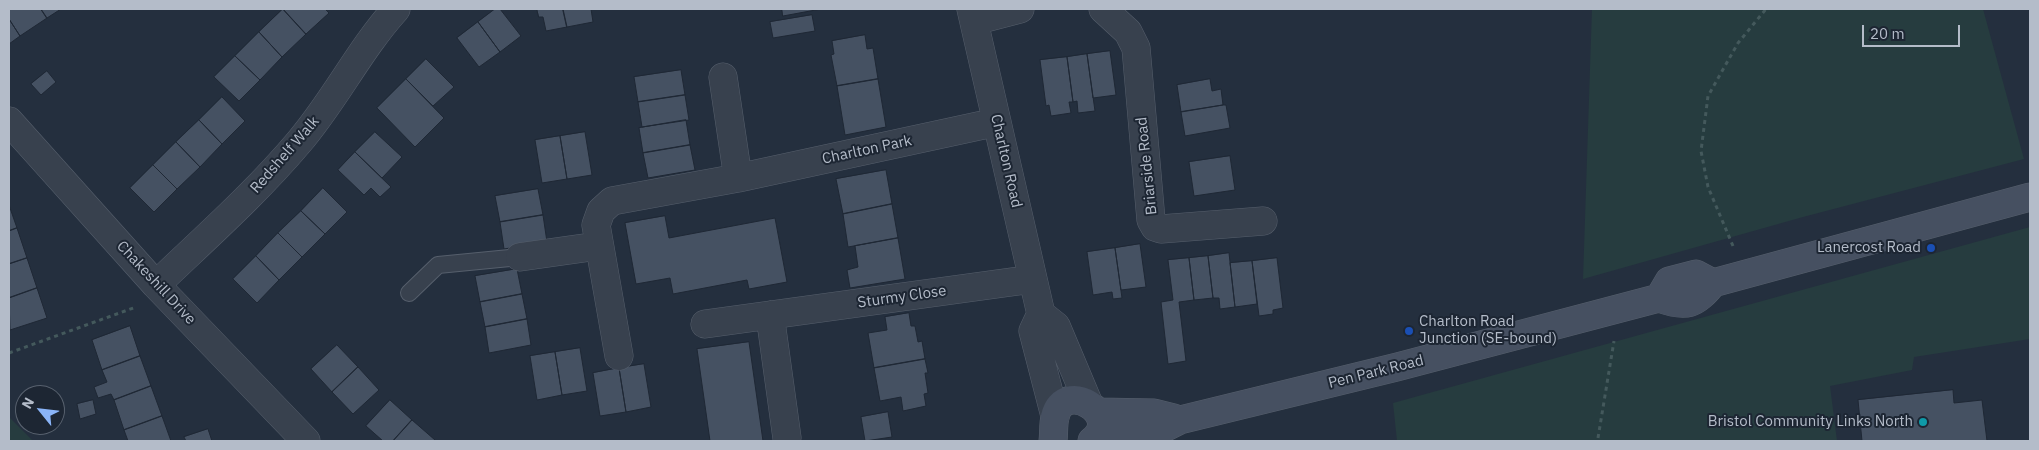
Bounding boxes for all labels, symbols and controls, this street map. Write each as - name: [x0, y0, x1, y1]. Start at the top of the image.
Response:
- scale bar: [1864, 15, 1962, 47]
- text: 20 m: [1870, 24, 1905, 43]
- street label: Charlton Road: [986, 112, 1026, 210]
- street label: Redshelf Walk: [247, 113, 323, 197]
- street label: Briarside Road: [1133, 116, 1161, 216]
- street label: Charlton Park: [820, 132, 914, 168]
- street label: Chakeshill Drive: [113, 237, 199, 329]
- place label: Lanercost Road: [1817, 239, 1921, 257]
- marker: Lanercost Road: [1925, 242, 1937, 254]
- street label: Sturmy Close: [857, 282, 947, 312]
- place label: Charlton Road Junction (SE-bound): [1419, 313, 1557, 348]
- marker: Charlton Road Junction (SE-bound): [1403, 325, 1415, 337]
- street label: Pen Park Road: [1327, 351, 1425, 393]
- north arrow: [15, 385, 65, 435]
- text: N: [17, 394, 38, 412]
- place label: Bristol Community Links North: [1708, 413, 1913, 431]
- marker: Bristol Community Links North: [1917, 416, 1929, 428]

